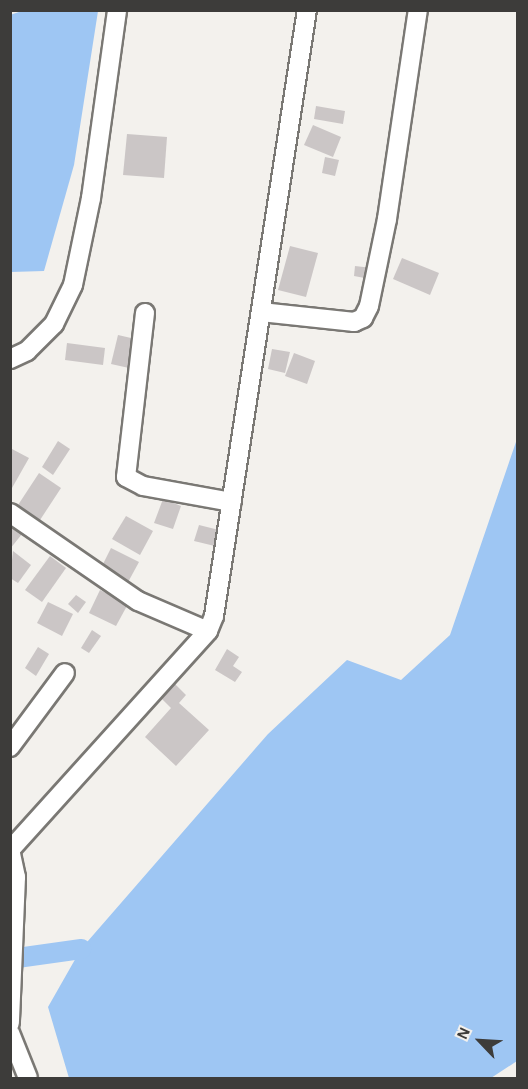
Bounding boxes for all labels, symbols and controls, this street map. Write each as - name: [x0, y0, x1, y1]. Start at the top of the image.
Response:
- north arrow: [450, 1011, 510, 1071]
- text: N: [454, 1025, 473, 1042]

